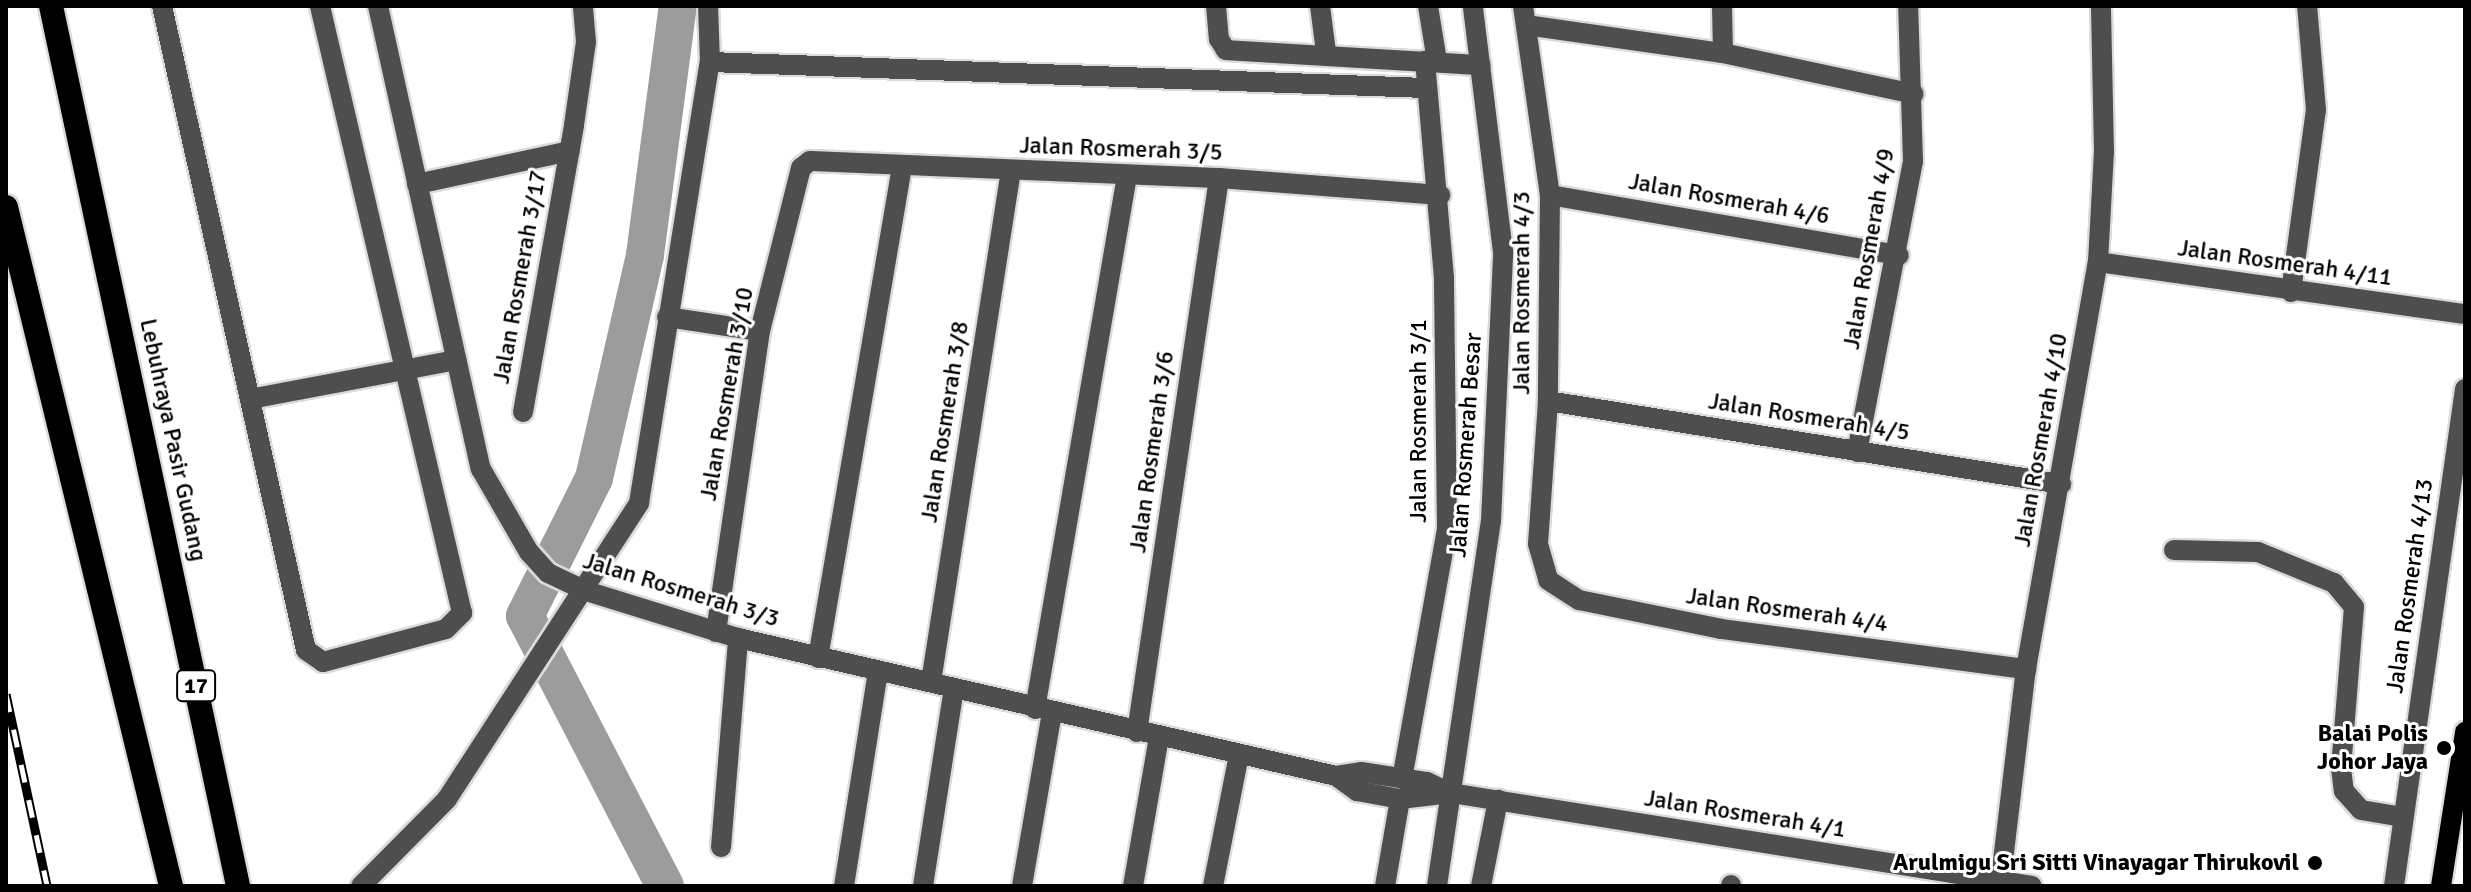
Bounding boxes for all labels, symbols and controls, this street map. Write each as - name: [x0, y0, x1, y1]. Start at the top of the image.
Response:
- street label: Jalan Rosmerah 3/5: [1019, 131, 1223, 167]
- street label: Jalan Rosmerah 4/9: [1837, 146, 1901, 352]
- street label: Jalan Rosmerah 4/6: [1626, 167, 1832, 231]
- street label: Jalan Rosmerah 3/17: [487, 168, 553, 386]
- street label: Jalan Rosmerah 4/3: [1508, 191, 1536, 395]
- street label: Jalan Rosmerah 4/11: [2176, 234, 2394, 292]
- street label: Jalan Rosmerah 3/10: [694, 285, 760, 503]
- street label: Lebuhraya Pasir Gudang: [133, 316, 213, 564]
- street label: Jalan Rosmerah 3/8: [915, 319, 975, 525]
- street label: Jalan Rosmerah 3/1: [1405, 319, 1433, 523]
- street label: Jalan Rosmerah 4/10: [2008, 331, 2074, 549]
- street label: Jalan Rosmerah Besar: [1444, 332, 1488, 558]
- street label: Jalan Rosmerah 3/6: [1124, 349, 1180, 555]
- street label: Jalan Rosmerah 4/5: [1706, 387, 1912, 447]
- street label: Jalan Rosmerah 4/13: [2381, 477, 2439, 695]
- street label: Jalan Rosmerah 3/3: [580, 547, 782, 633]
- street label: Jalan Rosmerah 4/4: [1684, 582, 1890, 638]
- road number: 17: [176, 668, 216, 704]
- place label: Balai Polis Johor Jaya: [2317, 720, 2428, 776]
- marker: Balai Polis Johor Jaya: [2435, 739, 2453, 757]
- street label: Jalan Rosmerah 4/1: [1642, 784, 1848, 844]
- place label: Arulmigu Sri Sitti Vinayagar Thirukovil: [1893, 849, 2299, 877]
- marker: Arulmigu Sri Sitti Vinayagar Thirukovil: [2306, 854, 2324, 872]

